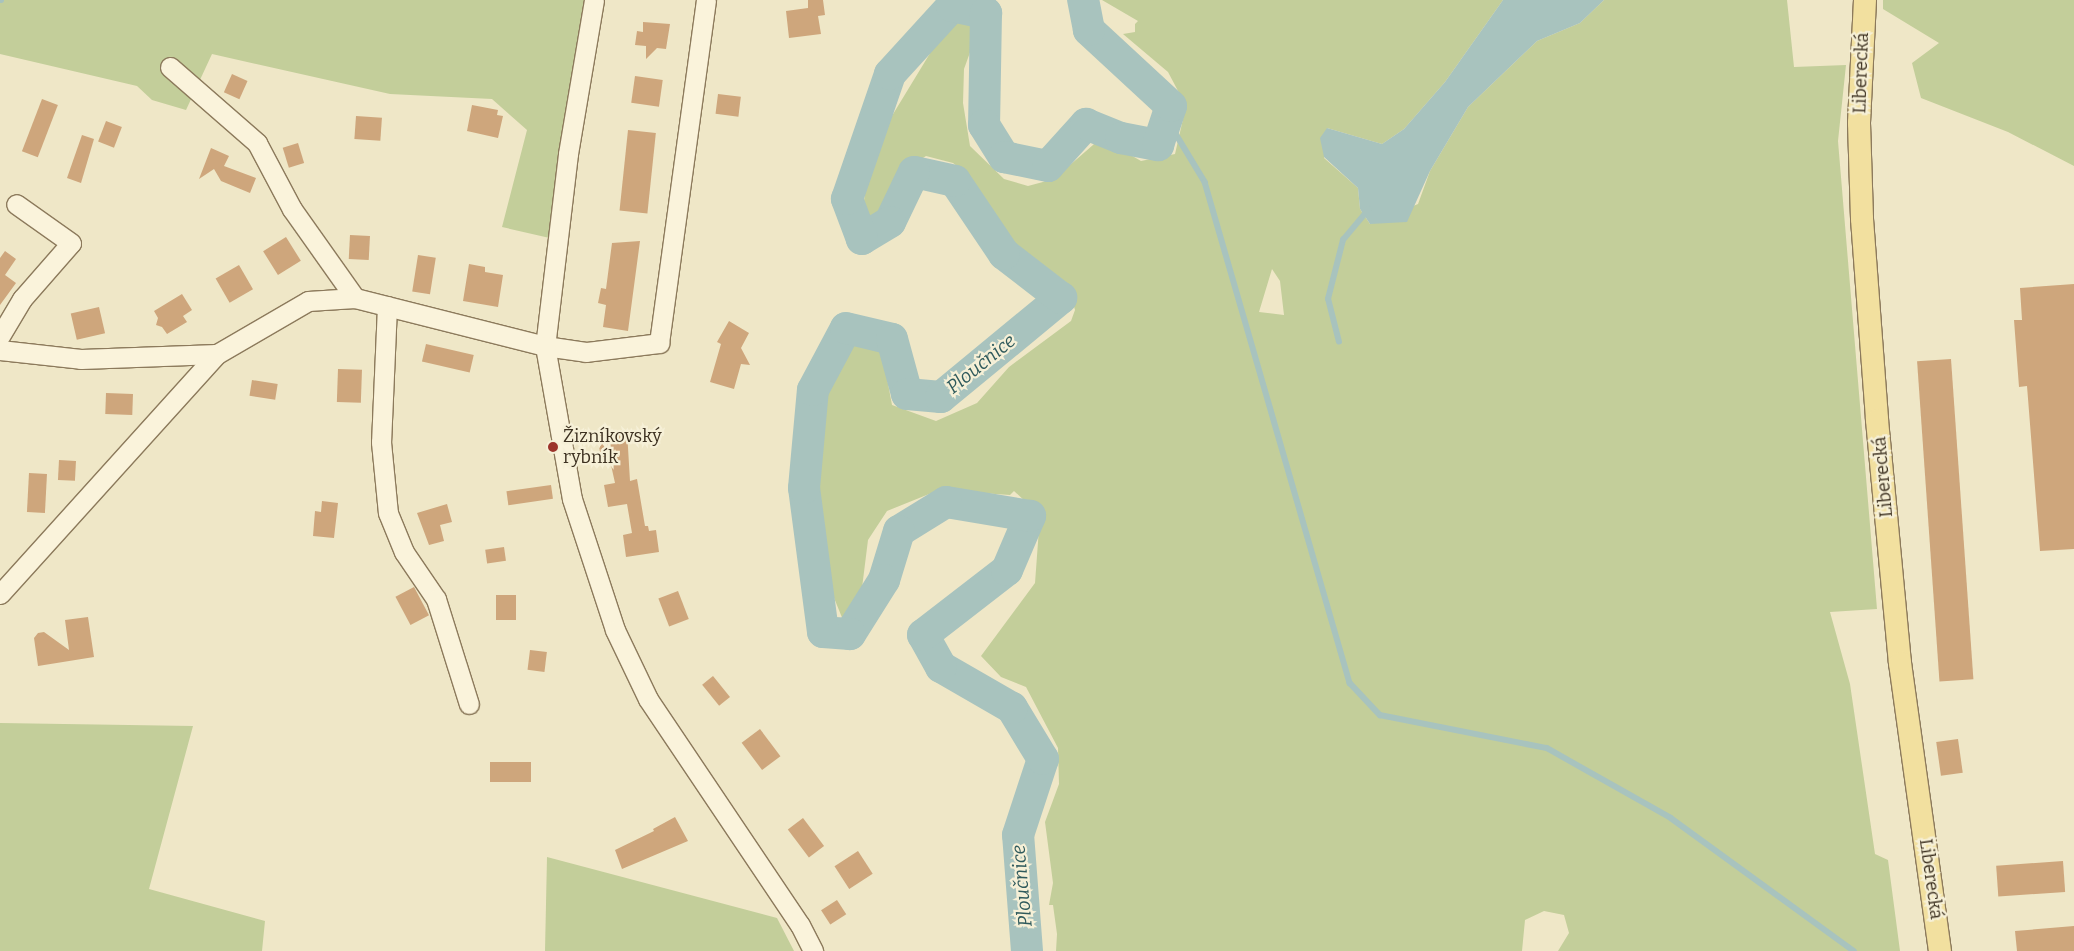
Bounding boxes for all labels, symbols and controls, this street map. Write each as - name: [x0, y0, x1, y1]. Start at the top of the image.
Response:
- street label: Liberecká: [1849, 32, 1873, 114]
- water label: Ploučnice: [942, 329, 1020, 399]
- place label: Žizníkovský rybník: [563, 426, 662, 468]
- street label: Liberecká: [1869, 436, 1897, 518]
- marker: Žizníkovský rybník: [547, 441, 559, 453]
- street label: Liberecká: [1915, 837, 1947, 921]
- water label: Ploučnice: [1007, 844, 1037, 928]

